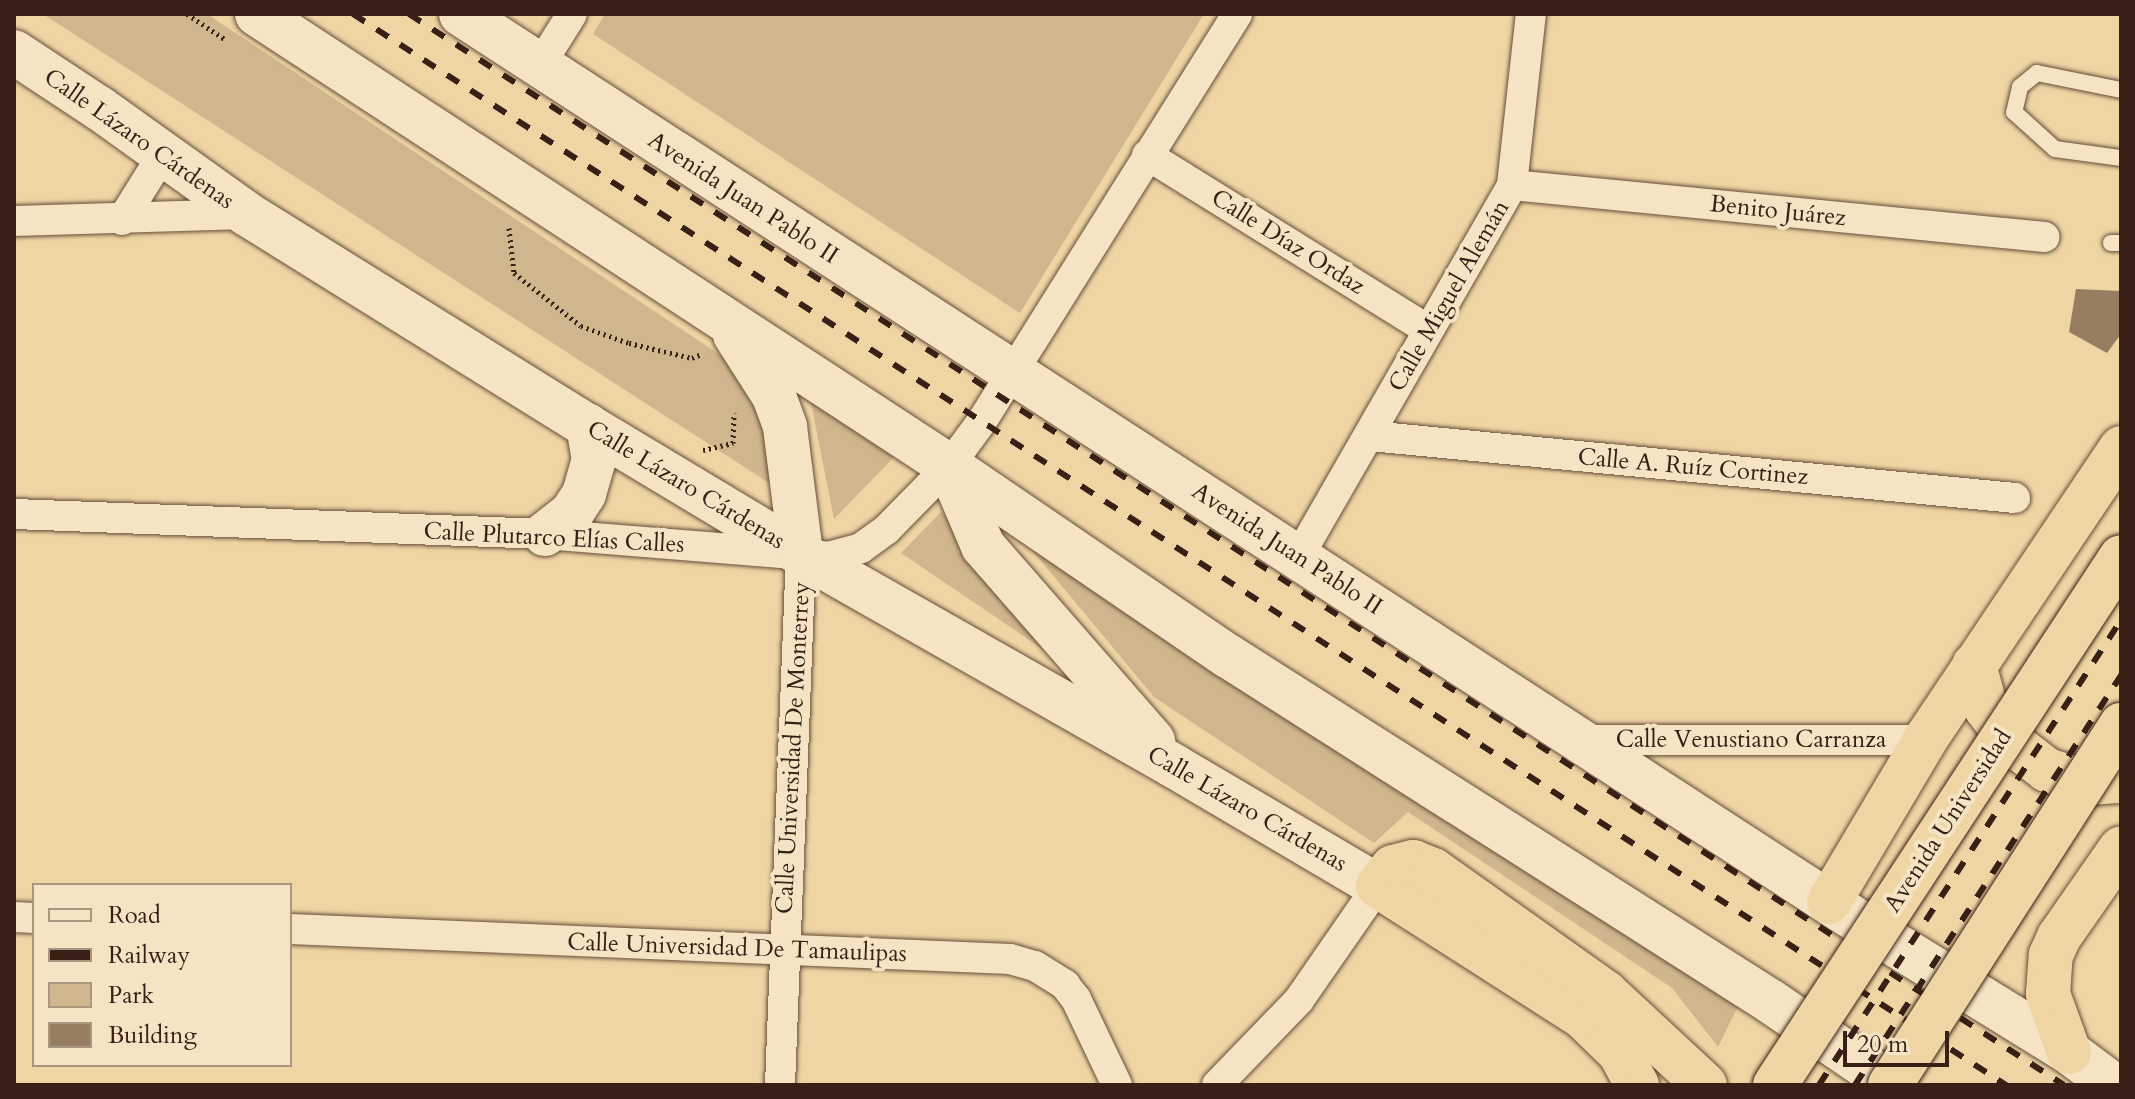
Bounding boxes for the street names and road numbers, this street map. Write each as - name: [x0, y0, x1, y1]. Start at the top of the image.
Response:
- street label: Calle Lázaro Cárdenas: [38, 62, 240, 216]
- street label: Avenida Juan Pablo II: [642, 126, 844, 270]
- street label: Calle Díaz Ordaz: [1206, 183, 1370, 301]
- street label: Benito Juárez: [1709, 190, 1847, 232]
- street label: Calle Miguel Alemán: [1383, 195, 1515, 397]
- street label: Calle Lázaro Cárdenas: [582, 415, 790, 555]
- street label: Calle A. Ruíz Cortinez: [1577, 443, 1809, 491]
- street label: Avenida Juan Pablo II: [1186, 477, 1388, 621]
- street label: Calle Plutarco Elías Calles: [423, 517, 685, 559]
- street label: Calle Universidad De Monterrey: [770, 581, 816, 915]
- street label: Avenida Universidad: [1878, 724, 2018, 918]
- street label: Calle Venustiano Carranza: [1616, 726, 1886, 754]
- street label: Calle Lázaro Cárdenas: [1142, 740, 1352, 878]
- street label: Calle Universidad De Tamaulipas: [567, 928, 907, 968]

